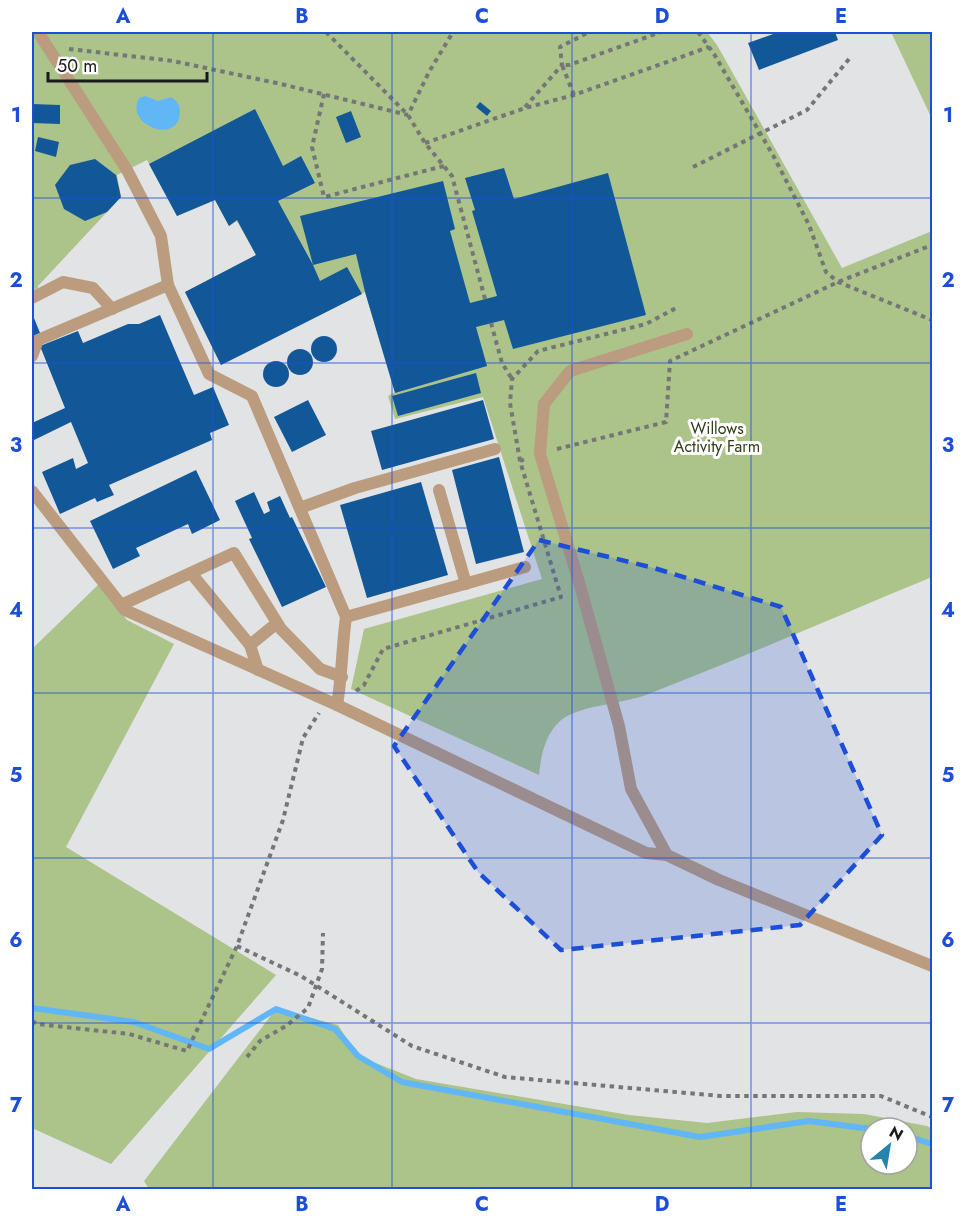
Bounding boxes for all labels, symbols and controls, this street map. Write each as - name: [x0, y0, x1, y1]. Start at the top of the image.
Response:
- text: A: [115, 2, 131, 31]
- text: B: [295, 2, 309, 31]
- text: C: [475, 2, 489, 31]
- text: D: [655, 2, 669, 31]
- text: E: [835, 2, 847, 31]
- scale bar: [48, 45, 207, 83]
- text: 50 m: [57, 53, 97, 79]
- text: 1: [11, 101, 21, 130]
- text: 1: [943, 101, 953, 130]
- text: 2: [9, 266, 23, 295]
- text: 2: [941, 266, 955, 295]
- park label: Willows Activity Farm: [674, 417, 760, 458]
- text: 3: [10, 431, 22, 460]
- text: 3: [942, 431, 954, 460]
- text: 4: [9, 596, 23, 625]
- text: 4: [941, 596, 955, 625]
- text: 5: [10, 761, 23, 790]
- text: 5: [942, 761, 955, 790]
- text: 6: [9, 926, 23, 955]
- text: 6: [941, 926, 955, 955]
- text: 7: [10, 1091, 23, 1120]
- text: 7: [942, 1091, 955, 1120]
- north arrow: [859, 1116, 919, 1176]
- text: N: [885, 1120, 908, 1147]
- text: A: [115, 1190, 131, 1219]
- text: B: [295, 1190, 309, 1219]
- text: C: [475, 1190, 489, 1219]
- text: D: [655, 1190, 669, 1219]
- text: E: [835, 1190, 847, 1219]

